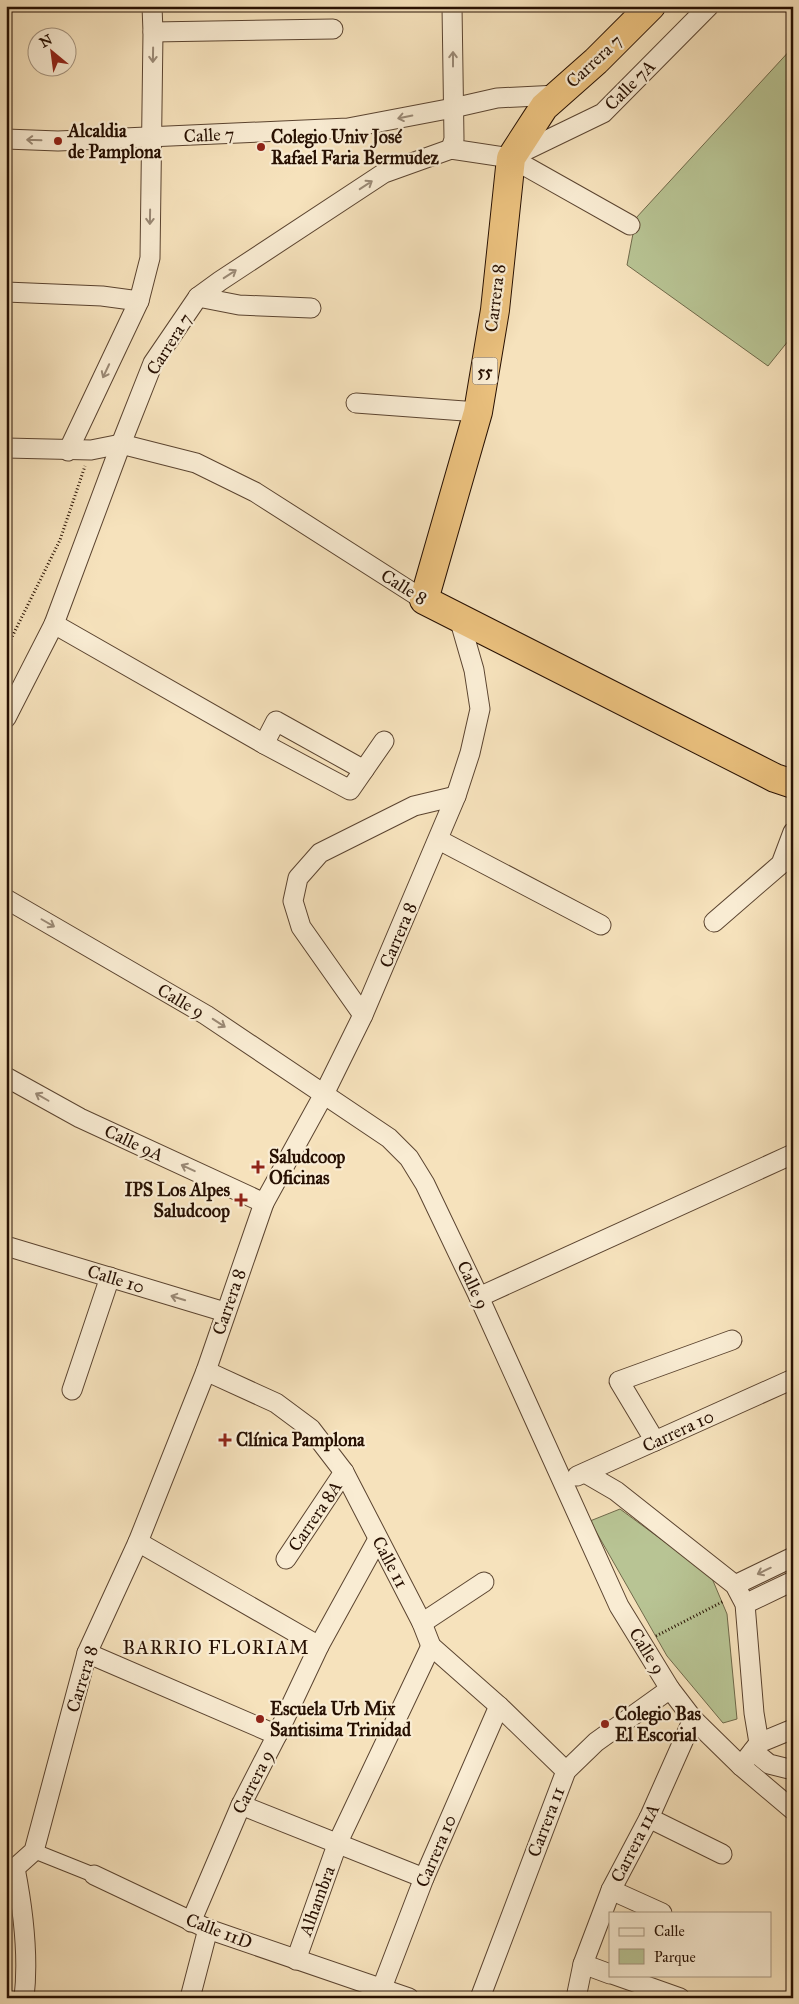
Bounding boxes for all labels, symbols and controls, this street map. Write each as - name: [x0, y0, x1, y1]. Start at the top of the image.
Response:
- north arrow: [28, 28, 78, 78]
- street label: Carrera 7: [561, 30, 627, 92]
- text: N: [37, 31, 55, 51]
- one-way arrow: [148, 47, 157, 63]
- one-way arrow: [448, 52, 458, 68]
- street label: Calle 7A: [600, 55, 660, 115]
- one-way arrow: [397, 113, 413, 123]
- place label: Alcaldia de Pamplona: [67, 120, 162, 164]
- street label: Calle 7: [183, 123, 235, 147]
- place label: Colegio Univ José Rafael Faria Bermudez: [271, 126, 440, 169]
- one-way arrow: [26, 135, 42, 145]
- marker: Alcaldia de Pamplona: [52, 135, 64, 147]
- marker: Colegio Univ José Rafael Faria Bermudez: [255, 141, 267, 153]
- one-way arrow: [359, 180, 373, 190]
- one-way arrow: [146, 209, 155, 225]
- street label: Carrera 8: [480, 263, 510, 333]
- one-way arrow: [223, 269, 237, 279]
- street label: Carrera 7: [141, 309, 197, 379]
- road number: 55: [472, 358, 498, 384]
- one-way arrow: [101, 363, 110, 378]
- street label: Calle 8: [377, 564, 431, 610]
- street label: Carrera 8: [374, 899, 422, 971]
- one-way arrow: [41, 919, 55, 929]
- street label: Calle 9: [154, 979, 208, 1023]
- one-way arrow: [211, 1019, 225, 1029]
- one-way arrow: [36, 1091, 50, 1101]
- street label: Calle 9A: [101, 1120, 167, 1166]
- place label: Saludcoop Oficinas: [269, 1146, 345, 1189]
- marker: Saludcoop Oficinas: [251, 1160, 265, 1174]
- one-way arrow: [181, 1162, 196, 1172]
- place label: IPS Los Alpes Saludcoop: [125, 1179, 230, 1223]
- marker: IPS Los Alpes Saludcoop: [234, 1193, 248, 1207]
- street label: Calle 9: [452, 1257, 494, 1313]
- street label: Calle 10: [85, 1260, 147, 1298]
- street label: Carrera 8: [207, 1266, 251, 1338]
- one-way arrow: [171, 1292, 187, 1302]
- street label: Carrera 10: [639, 1405, 717, 1457]
- place label: Clínica Pamplona: [236, 1429, 365, 1452]
- marker: Clínica Pamplona: [218, 1433, 232, 1447]
- street label: Carrera 8A: [283, 1476, 347, 1556]
- street label: Calle 11: [367, 1532, 413, 1592]
- one-way arrow: [757, 1567, 772, 1576]
- street label: Calle 9: [624, 1624, 670, 1678]
- district label: BARRIO FLORIAM: [122, 1636, 310, 1659]
- street label: Carrera 8: [61, 1643, 103, 1715]
- place label: Escuela Urb Mix Santisima Trinidad: [270, 1698, 412, 1741]
- place label: Colegio Bas El Escorial: [615, 1703, 702, 1746]
- marker: Escuela Urb Mix Santisima Trinidad: [254, 1713, 266, 1725]
- marker: Colegio Bas El Escorial: [599, 1718, 611, 1730]
- street label: Carrera 9: [228, 1746, 278, 1818]
- street label: Carrera 11: [523, 1784, 569, 1860]
- street label: Carrera 11A: [606, 1800, 664, 1886]
- street label: Carrera 10: [411, 1811, 461, 1891]
- street label: Alhambra: [294, 1863, 340, 1940]
- street label: Calle 11D: [183, 1908, 255, 1954]
- legend: [609, 1912, 772, 1976]
- text: Calle: [654, 1922, 685, 1940]
- text: Parque: [654, 1948, 696, 1967]

